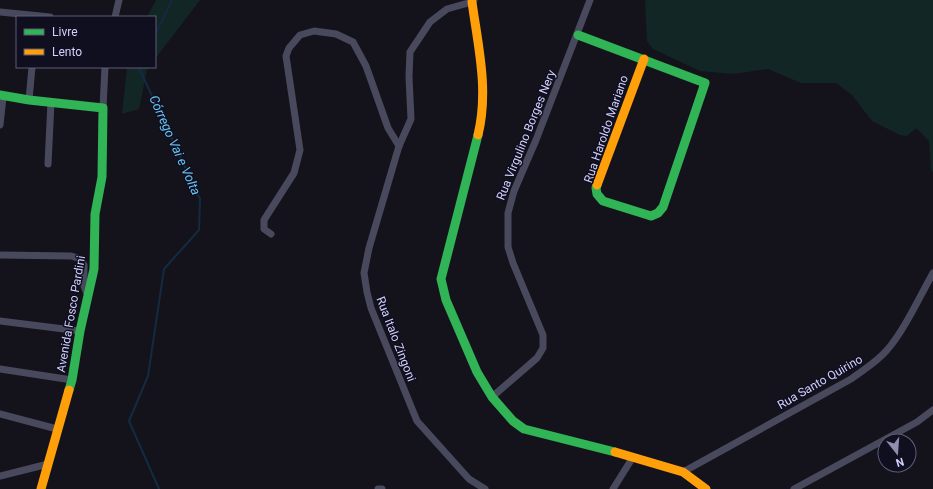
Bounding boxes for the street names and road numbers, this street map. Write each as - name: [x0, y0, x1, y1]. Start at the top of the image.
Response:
- street label: Rua Virgulino Borges Nery: [493, 68, 559, 202]
- street label: Rua Haroldo Mariano: [581, 73, 631, 185]
- street label: Avenida Fosco Pardini: [54, 254, 88, 373]
- street label: Rua Italo Zingoni: [373, 295, 419, 384]
- street label: Rua Santo Quirino: [775, 352, 865, 412]

